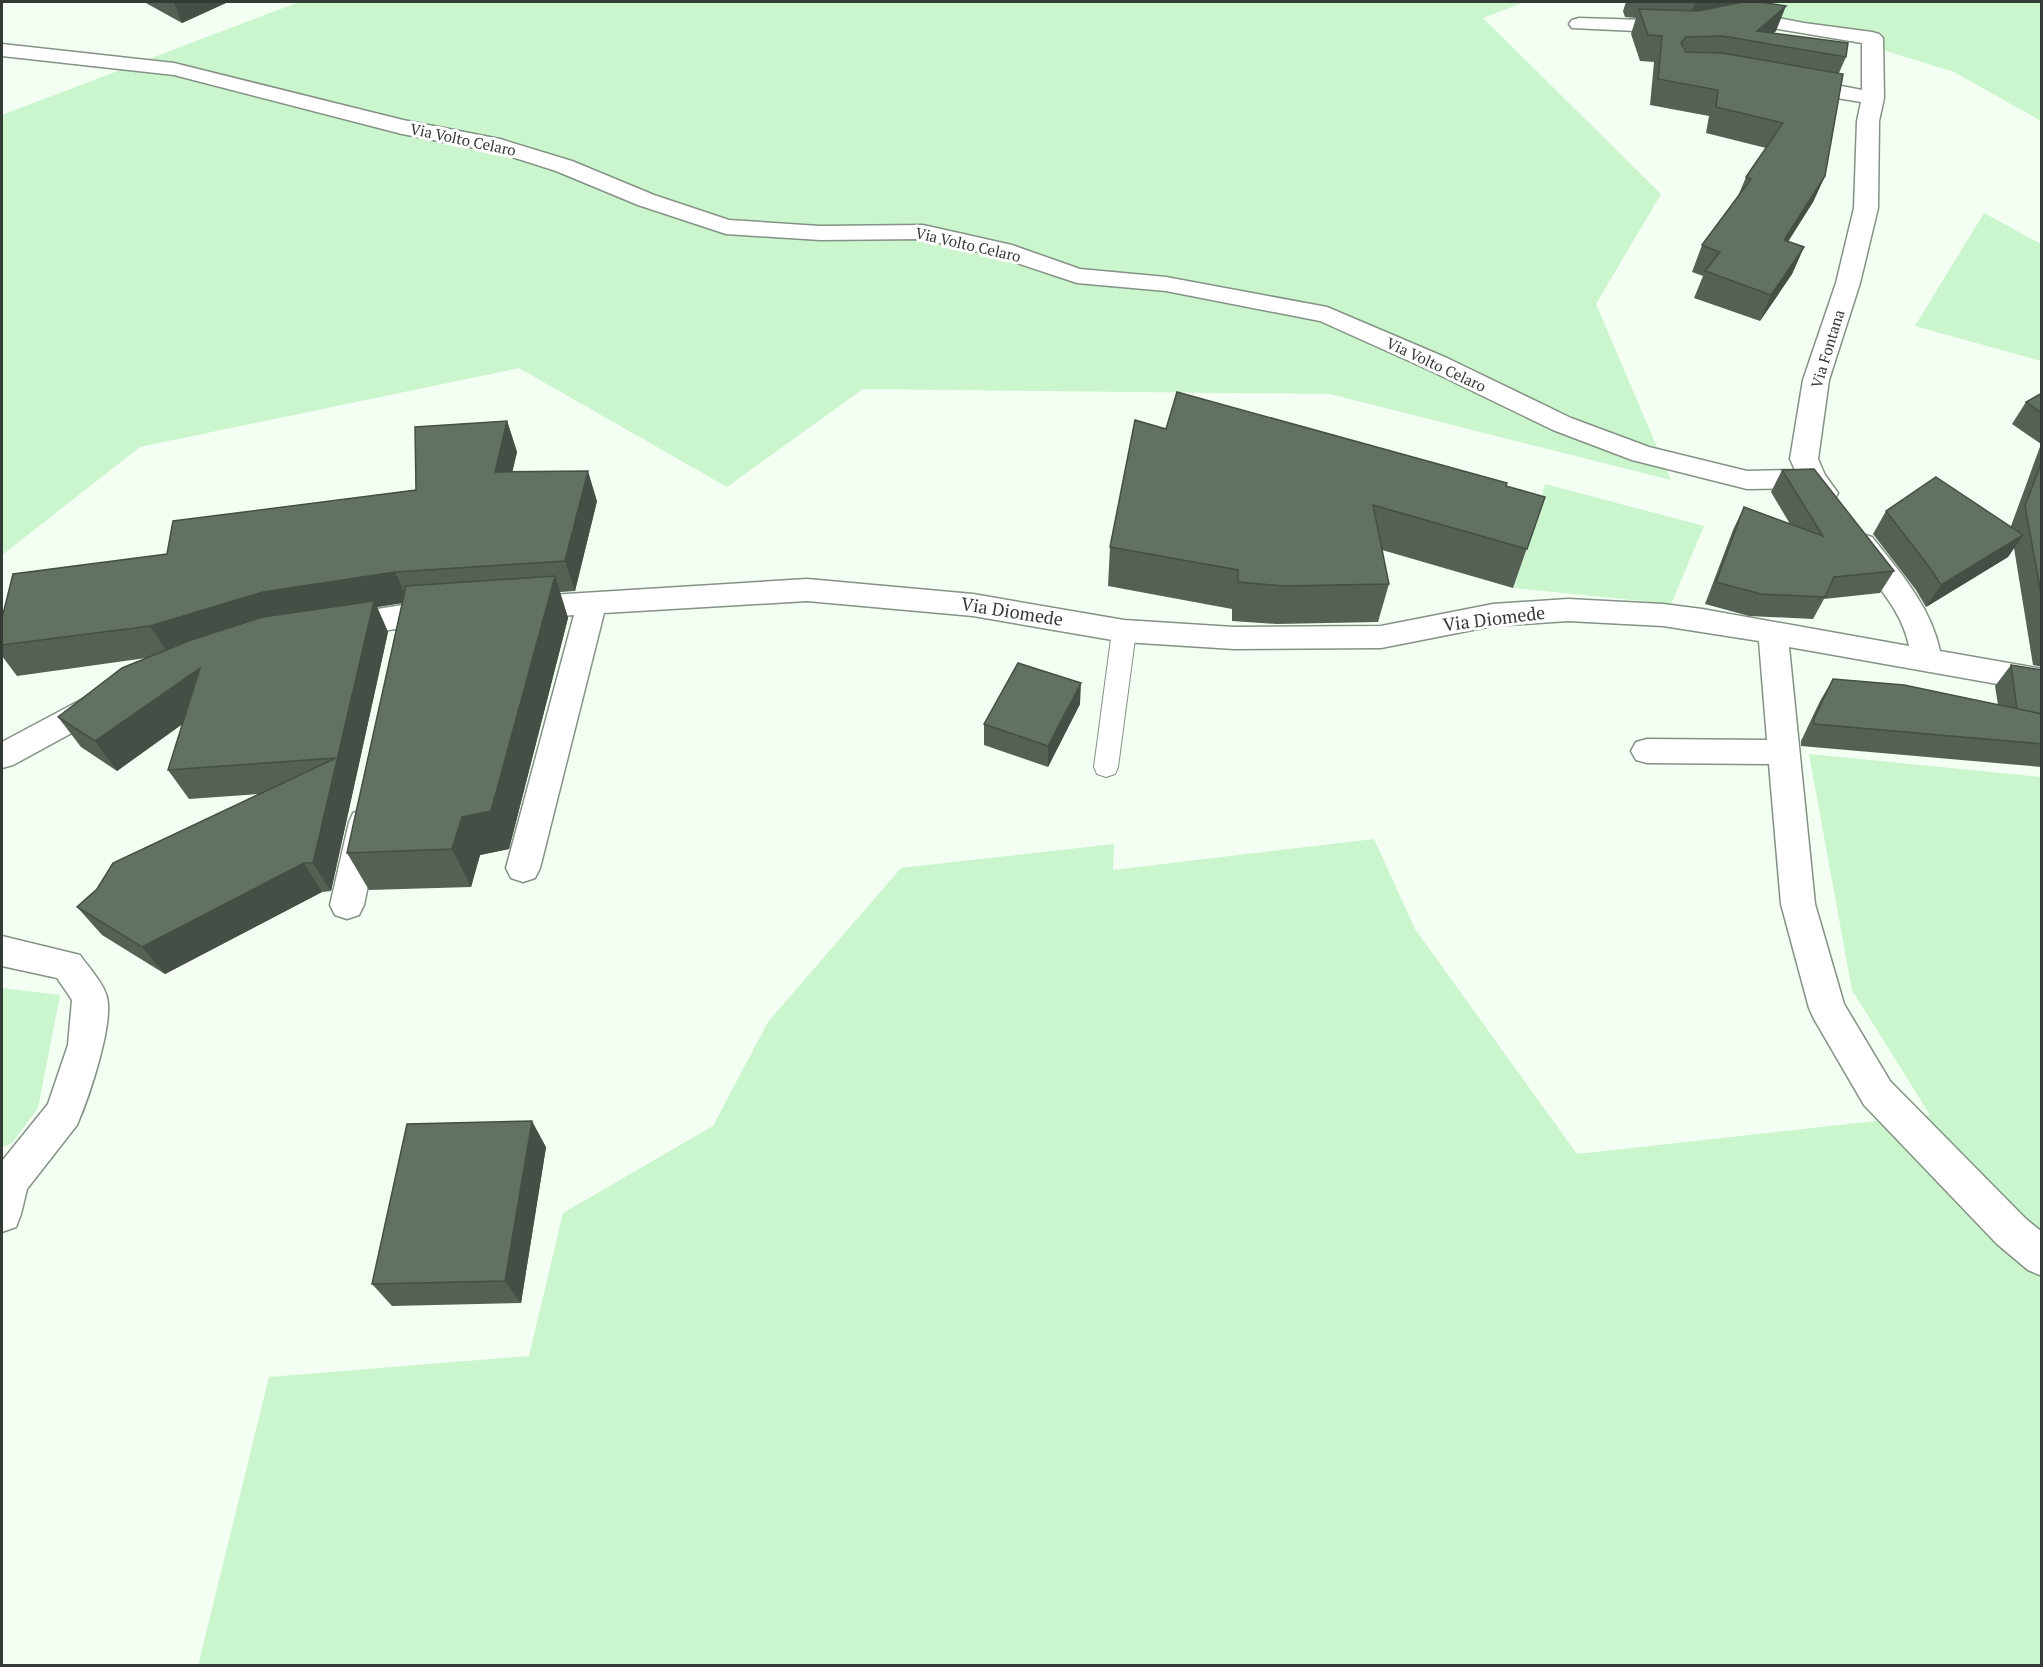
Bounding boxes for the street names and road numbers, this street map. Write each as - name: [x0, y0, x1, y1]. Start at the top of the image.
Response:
- street label: Via Volto Celaro: [408, 118, 518, 160]
- street label: Via Volto Celaro: [913, 222, 1023, 266]
- street label: Via Fontana: [1806, 307, 1849, 390]
- street label: Via Volto Celaro: [1383, 332, 1489, 396]
- street label: Via Diomede: [959, 591, 1065, 631]
- street label: Via Diomede: [1441, 600, 1546, 636]

